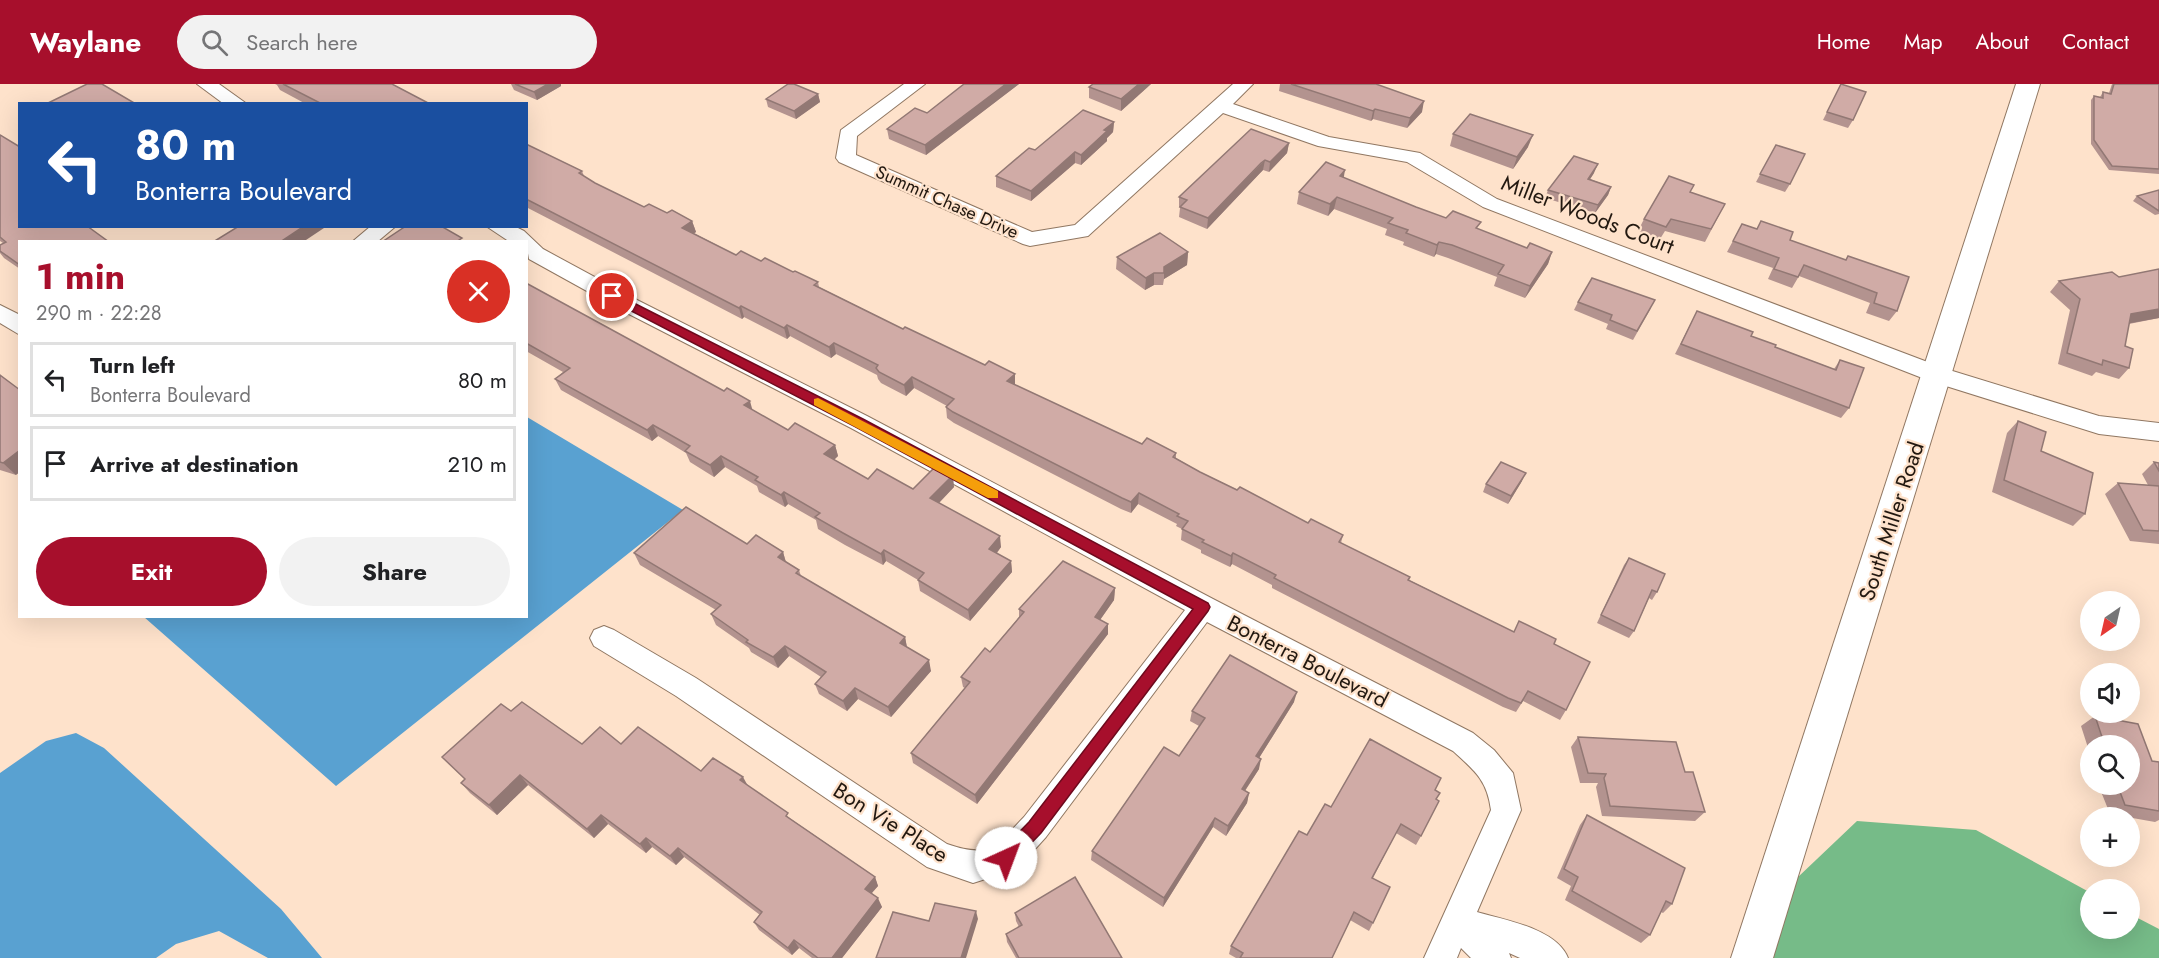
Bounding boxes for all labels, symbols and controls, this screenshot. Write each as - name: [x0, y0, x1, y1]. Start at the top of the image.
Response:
- search box: [177, 15, 597, 69]
- text: Waylane: [30, 22, 141, 63]
- icon: search: [198, 26, 231, 59]
- text: Search here: [246, 26, 358, 58]
- text: Home: [1817, 27, 1870, 57]
- text: Map: [1903, 27, 1943, 57]
- text: About: [1976, 27, 2029, 57]
- text: Contact: [2062, 27, 2129, 57]
- text: 80 m: [135, 115, 236, 176]
- icon: left: [36, 126, 114, 204]
- street label: Summit Chase Drive: [871, 159, 1023, 245]
- street label: Miller Woods Court: [1497, 166, 1680, 262]
- text: Bonterra Boulevard: [135, 171, 352, 210]
- text: 1 min: [36, 250, 125, 302]
- button: close: [447, 260, 510, 323]
- pin: [586, 270, 637, 321]
- icon: arrive: [595, 279, 628, 312]
- text: 290 m · 22:28: [36, 299, 162, 328]
- text: Turn left: [90, 349, 175, 381]
- icon: left: [39, 363, 72, 396]
- text: 80 m: [458, 364, 507, 396]
- text: Bonterra Boulevard: [90, 381, 251, 410]
- street label: South Miller Road: [1850, 437, 1932, 605]
- icon: arrive: [39, 447, 72, 480]
- text: Arrive at destination: [90, 448, 299, 480]
- text: 210 m: [448, 448, 507, 480]
- button: Exit: [36, 537, 267, 606]
- button: Share: [279, 537, 510, 606]
- north arrow: [2080, 591, 2140, 651]
- map controls: [2080, 591, 2140, 939]
- street label: Bonterra Boulevard: [1222, 607, 1394, 715]
- button: sound: [2080, 663, 2140, 723]
- button: search: [2080, 735, 2140, 795]
- street label: Bon Vie Place: [827, 774, 955, 870]
- button: +: [2080, 807, 2140, 867]
- position arrow: [974, 826, 1038, 890]
- button: −: [2080, 879, 2140, 939]

